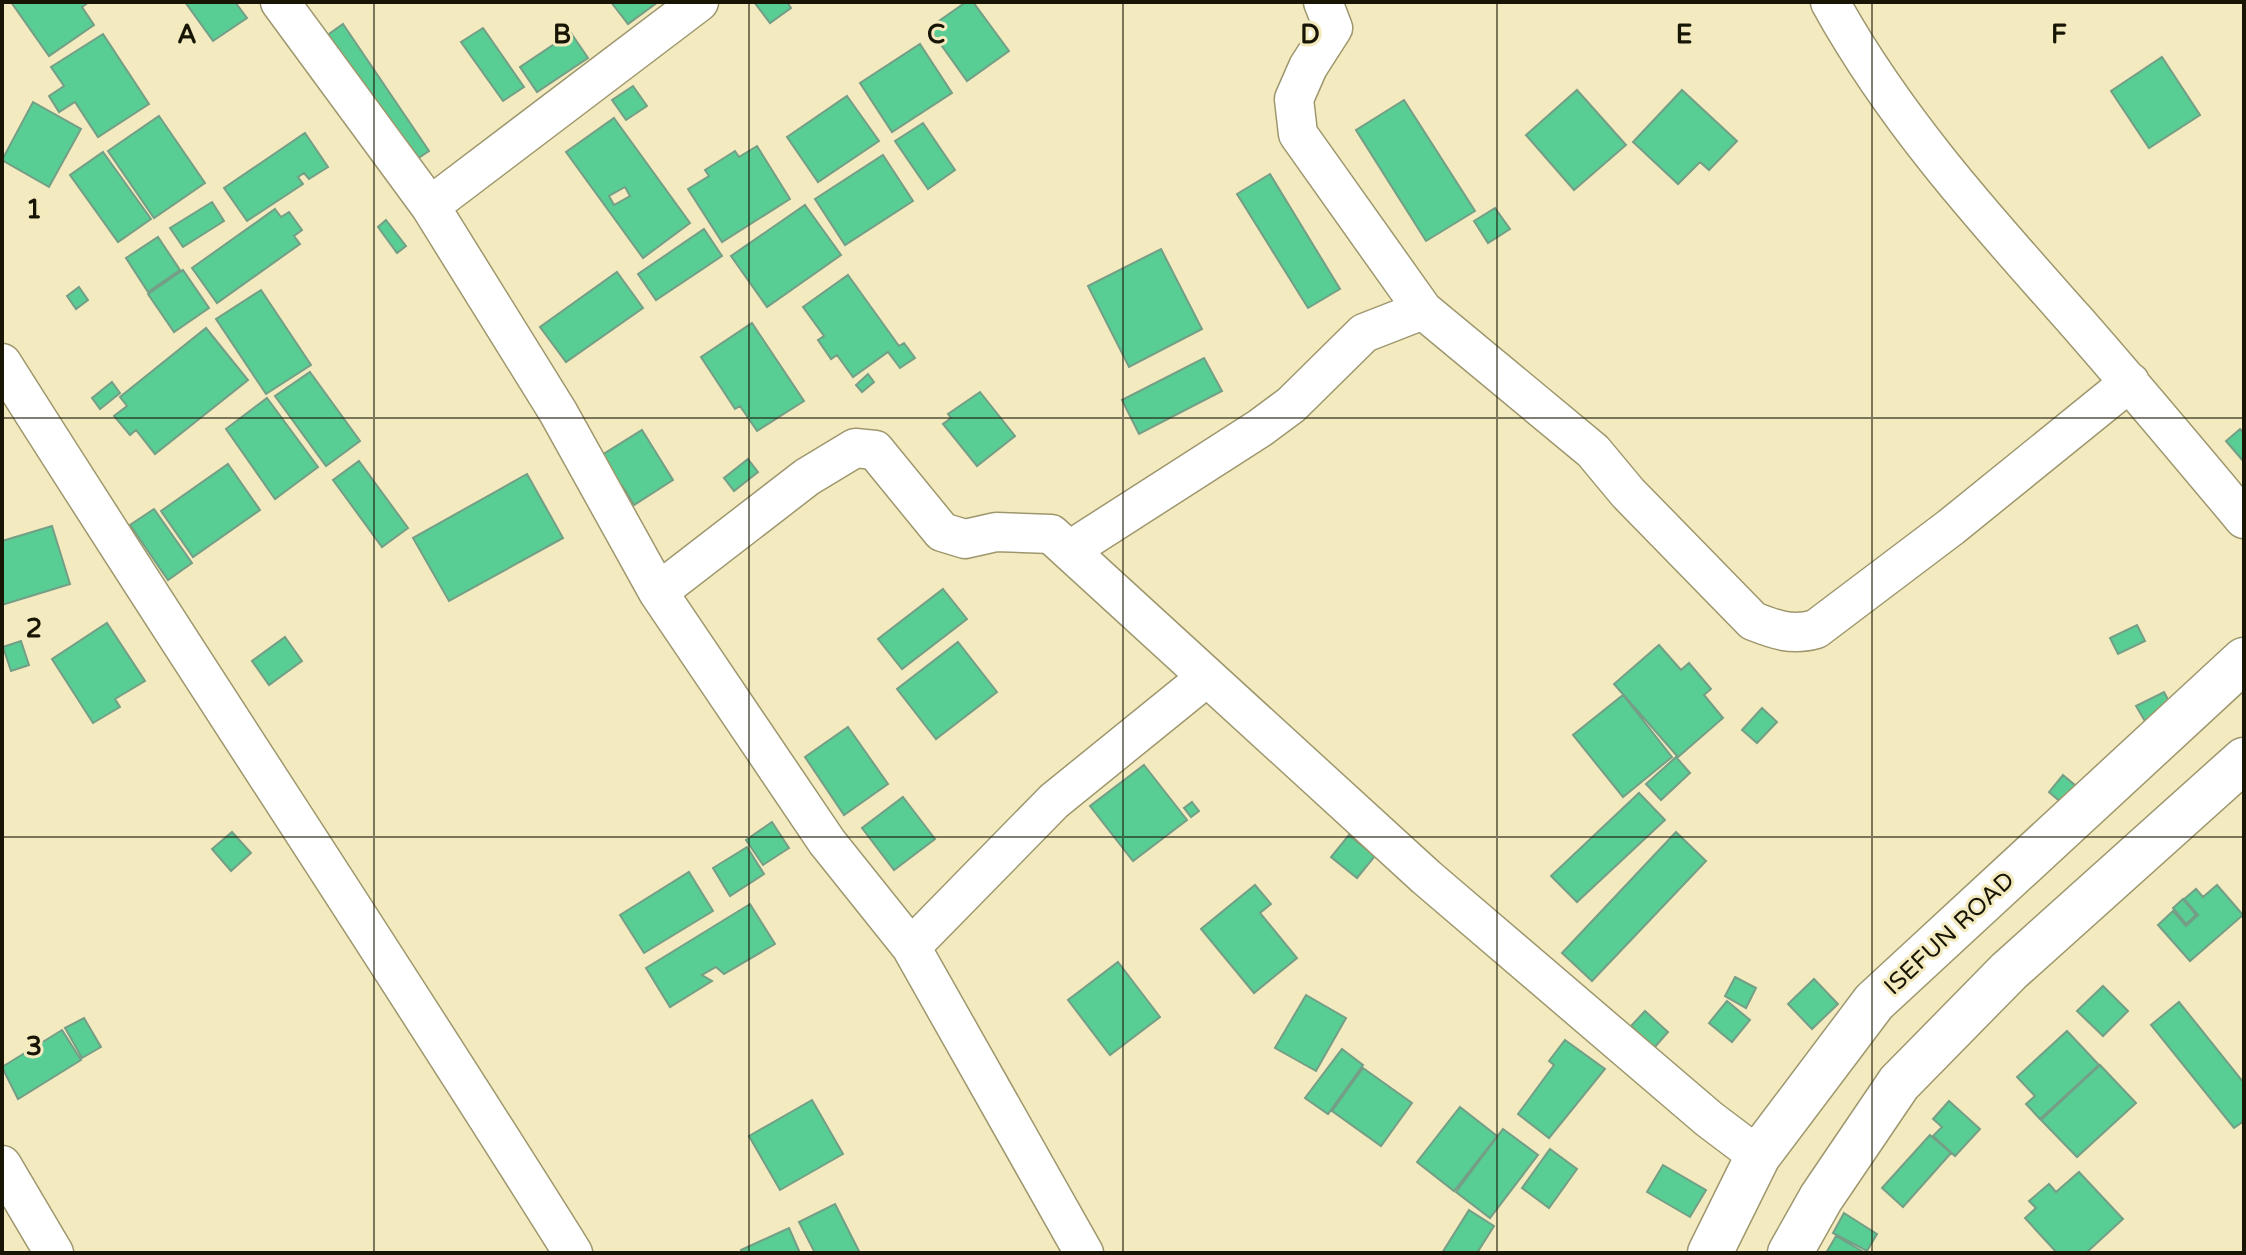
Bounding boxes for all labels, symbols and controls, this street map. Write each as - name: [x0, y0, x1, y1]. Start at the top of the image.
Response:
- text: A: [177, 19, 197, 50]
- text: B: [553, 19, 571, 50]
- text: C: [927, 19, 945, 50]
- text: D: [1300, 19, 1320, 50]
- text: E: [1676, 19, 1692, 50]
- text: F: [2051, 19, 2067, 50]
- text: 1: [26, 194, 42, 225]
- text: 2: [26, 613, 42, 644]
- street label: ISEFUN ROAD: [1878, 866, 2020, 1001]
- text: 3: [26, 1031, 42, 1062]

